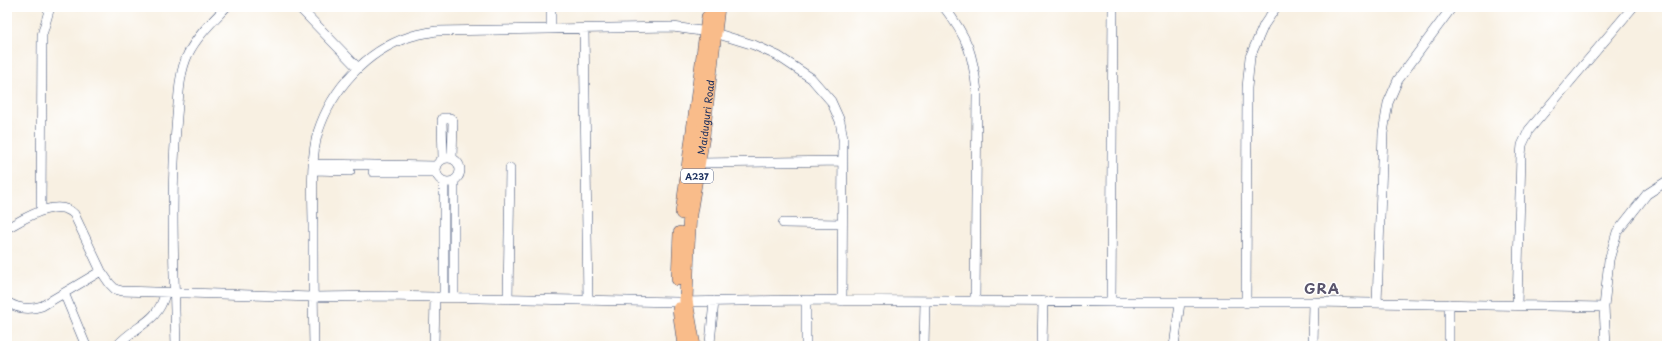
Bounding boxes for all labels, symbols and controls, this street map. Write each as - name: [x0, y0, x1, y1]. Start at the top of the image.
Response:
- street label: Maiduguri Road: [693, 78, 717, 156]
- road number: A237: [681, 169, 713, 183]
- district label: GRA: [1304, 278, 1340, 299]

